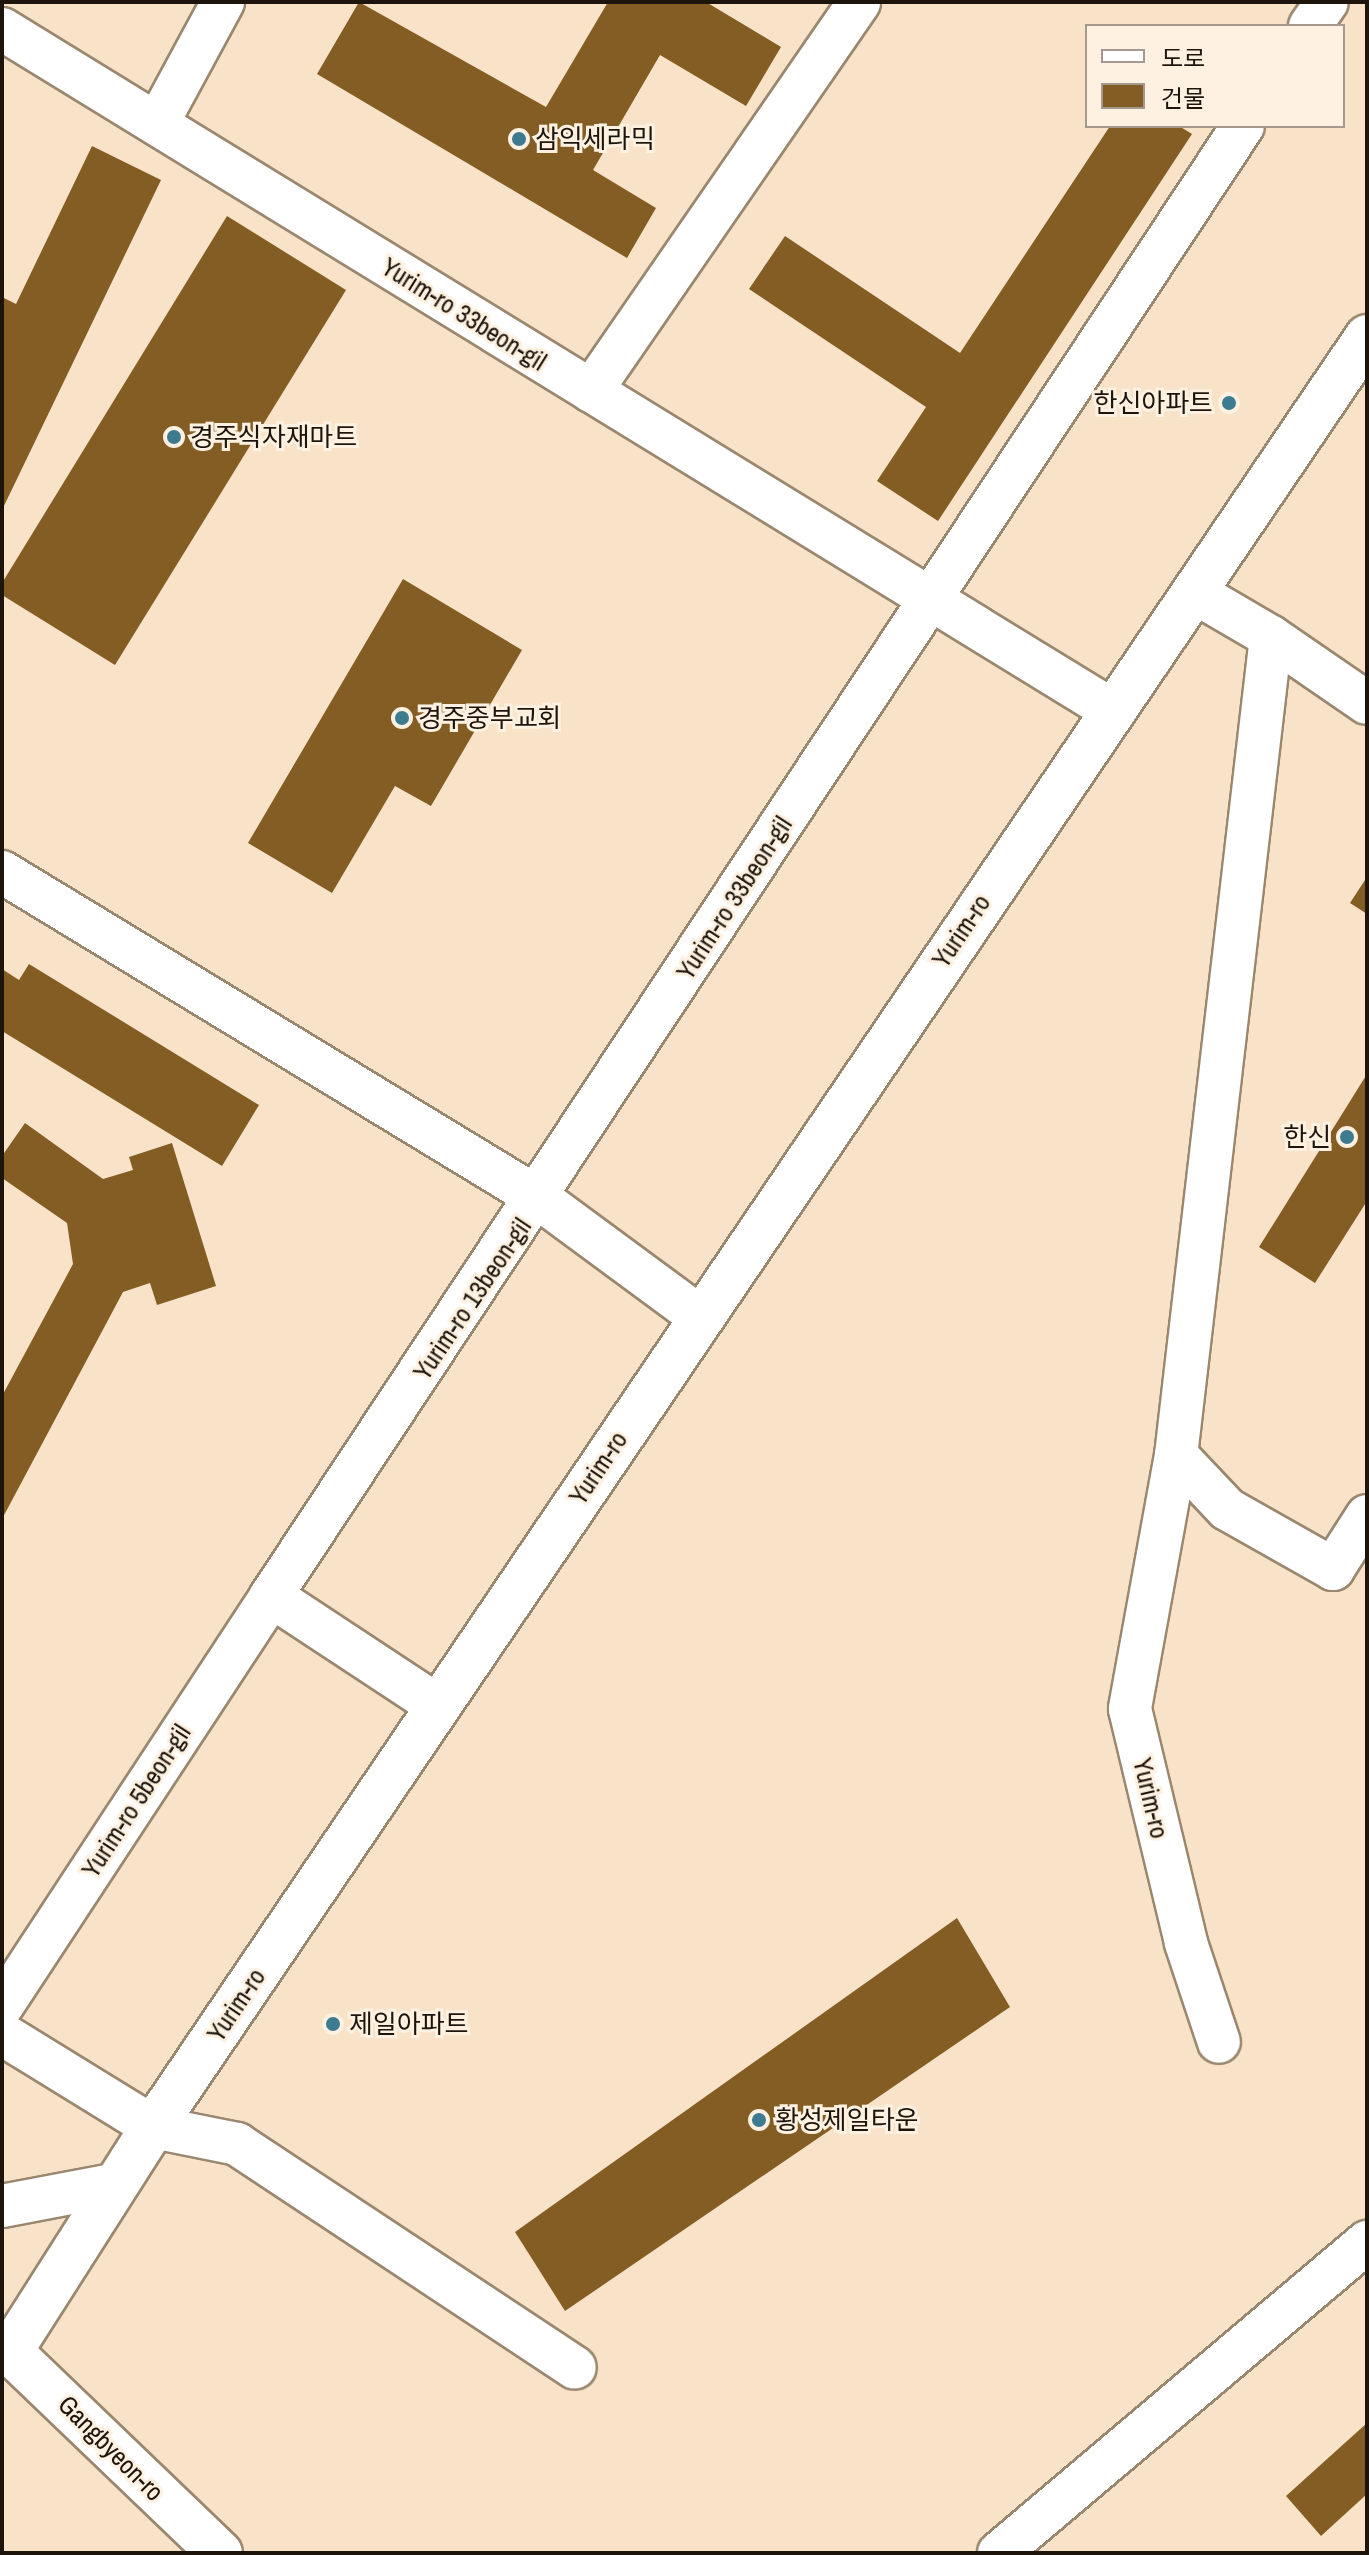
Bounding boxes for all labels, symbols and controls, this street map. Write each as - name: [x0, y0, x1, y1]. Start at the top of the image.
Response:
- legend: [1085, 24, 1345, 128]
- text: 도로: [1161, 42, 1205, 74]
- text: 건물: [1161, 82, 1205, 114]
- place label: 삼익세라믹: [535, 123, 655, 155]
- marker: 삼익세라믹: [510, 130, 528, 148]
- street label: Yurim-ro 33beon-gil: [376, 251, 552, 377]
- place label: 한신아파트: [1093, 387, 1213, 419]
- marker: 한신아파트: [1220, 394, 1238, 412]
- place label: 경주식자재마트: [190, 421, 357, 453]
- marker: 경주식자재마트: [165, 428, 183, 446]
- place label: 경주중부교회: [418, 702, 562, 734]
- marker: 경주중부교회: [393, 709, 411, 727]
- street label: Yurim-ro 33beon-gil: [670, 810, 798, 986]
- street label: Yurim-ro: [925, 888, 997, 974]
- place label: 한신: [1283, 1121, 1331, 1153]
- marker: 한신: [1338, 1128, 1356, 1146]
- street label: Yurim-ro 13beon-gil: [406, 1212, 538, 1386]
- street label: Yurim-ro: [562, 1425, 634, 1511]
- street label: Yurim-ro 5beon-gil: [75, 1718, 197, 1884]
- street label: Yurim-ro: [1127, 1755, 1175, 1841]
- street label: Yurim-ro: [200, 1962, 272, 2048]
- place label: 제일아파트: [349, 2008, 469, 2040]
- marker: 제일아파트: [324, 2015, 342, 2033]
- place label: 황성제일타운: [775, 2104, 919, 2136]
- marker: 황성제일타운: [750, 2111, 768, 2129]
- street label: Gangbyeon-ro: [52, 2389, 170, 2507]

